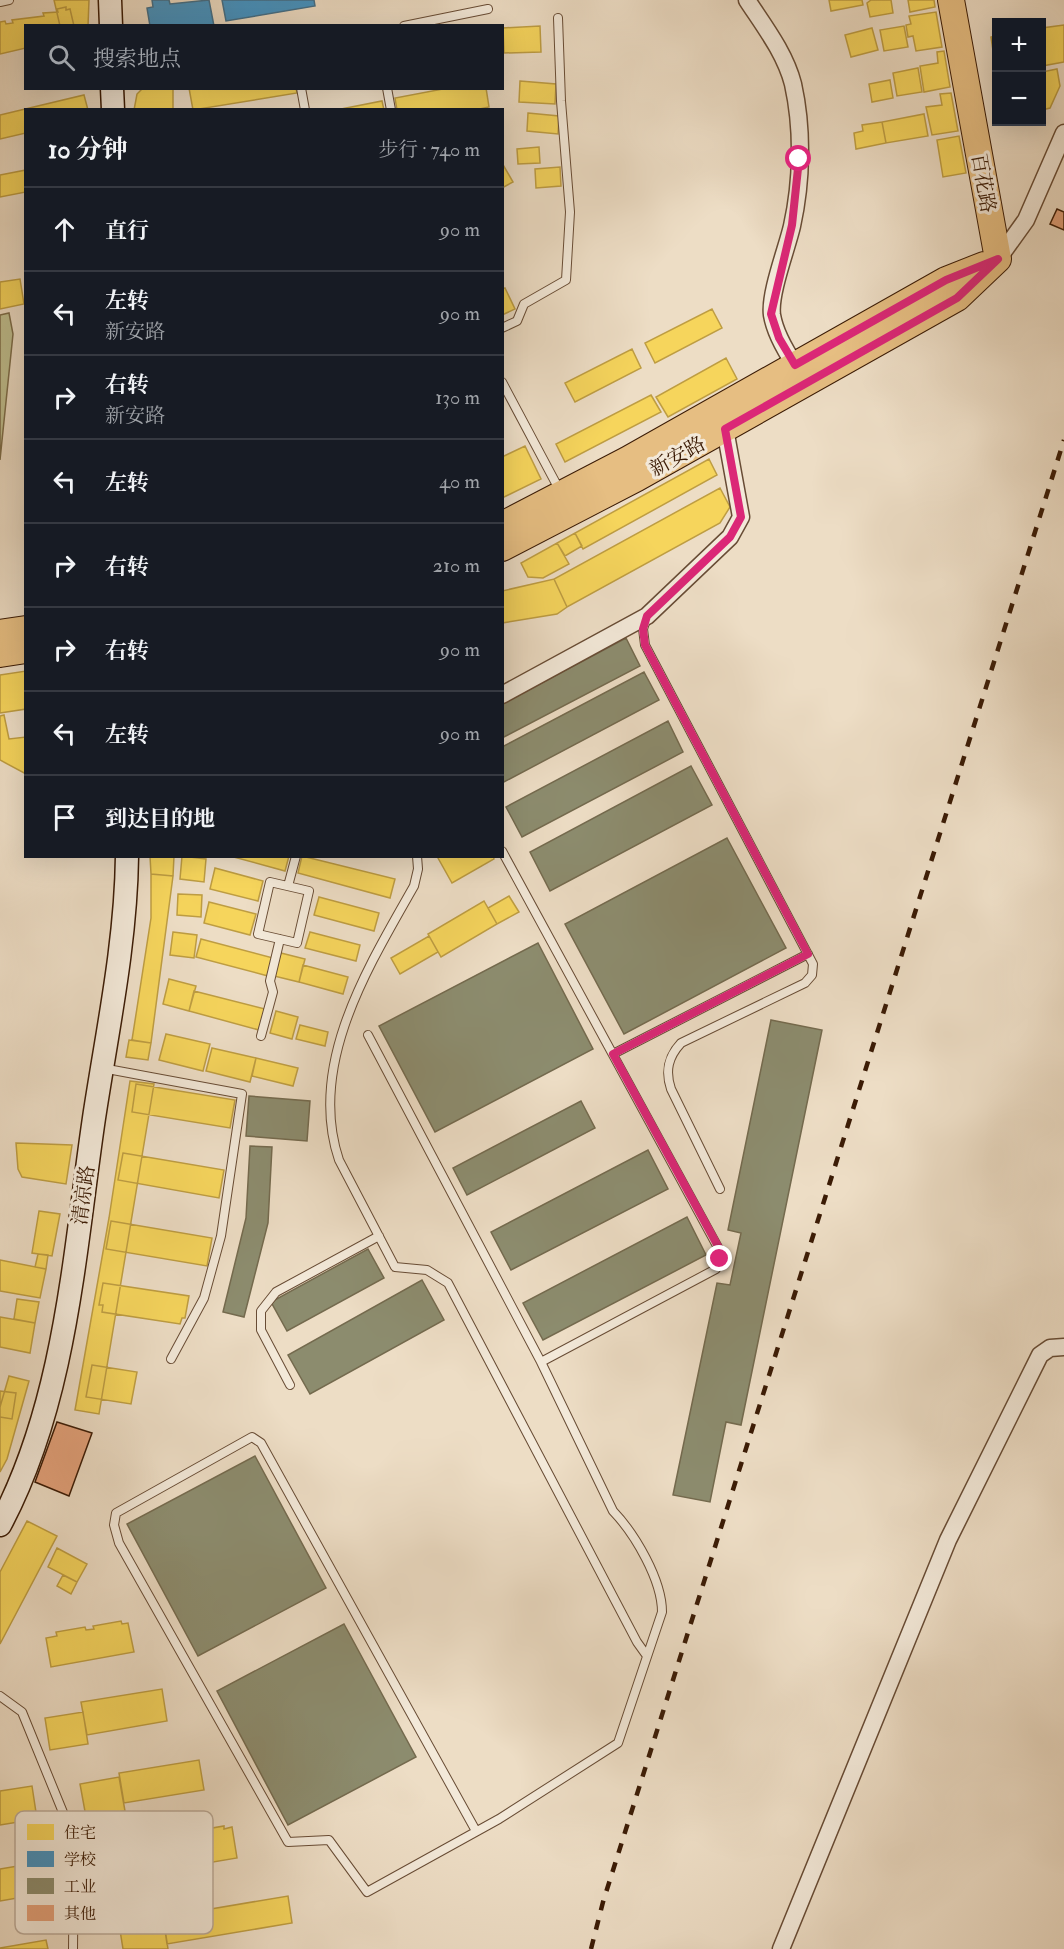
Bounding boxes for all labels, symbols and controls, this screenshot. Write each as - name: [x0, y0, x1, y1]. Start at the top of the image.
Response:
- map controls: [992, 18, 1046, 126]
- button: +: [992, 18, 1046, 72]
- search box: [24, 24, 504, 90]
- icon: search: [45, 41, 78, 74]
- text: 搜索地点: [93, 45, 181, 73]
- button: −: [992, 72, 1046, 126]
- text: 10 分钟: [48, 134, 128, 166]
- text: 步行 · 740 m: [378, 137, 480, 162]
- route start: [785, 145, 811, 171]
- street label: 百花路: [966, 151, 1001, 215]
- icon: ahead: [48, 213, 81, 246]
- text: 直行: [105, 217, 149, 245]
- text: 90 m: [440, 217, 480, 242]
- text: 左转: [105, 287, 149, 315]
- icon: left: [48, 297, 81, 330]
- text: 90 m: [440, 301, 480, 326]
- text: 新安路: [105, 319, 165, 344]
- text: 右转: [105, 371, 149, 399]
- icon: right: [48, 381, 81, 414]
- text: 130 m: [435, 385, 480, 410]
- text: 新安路: [105, 403, 165, 428]
- street label: 新安路: [645, 431, 710, 482]
- icon: left: [48, 465, 81, 498]
- text: 左转: [105, 469, 149, 497]
- text: 40 m: [439, 469, 480, 494]
- icon: right: [48, 549, 81, 582]
- text: 右转: [105, 553, 149, 581]
- text: 210 m: [433, 553, 480, 578]
- icon: right: [48, 633, 81, 666]
- text: 右转: [105, 637, 149, 665]
- text: 90 m: [440, 637, 480, 662]
- icon: left: [48, 717, 81, 750]
- text: 左转: [105, 721, 149, 749]
- text: 90 m: [440, 721, 480, 746]
- icon: arrive: [48, 801, 81, 834]
- text: 到达目的地: [105, 805, 215, 833]
- street label: 清凉路: [67, 1164, 100, 1227]
- route end: [706, 1245, 732, 1271]
- legend: [15, 1811, 213, 1934]
- text: 住宅: [64, 1823, 96, 1843]
- text: 学校: [64, 1850, 96, 1870]
- text: 工业: [64, 1877, 96, 1897]
- text: 其他: [64, 1904, 96, 1924]

